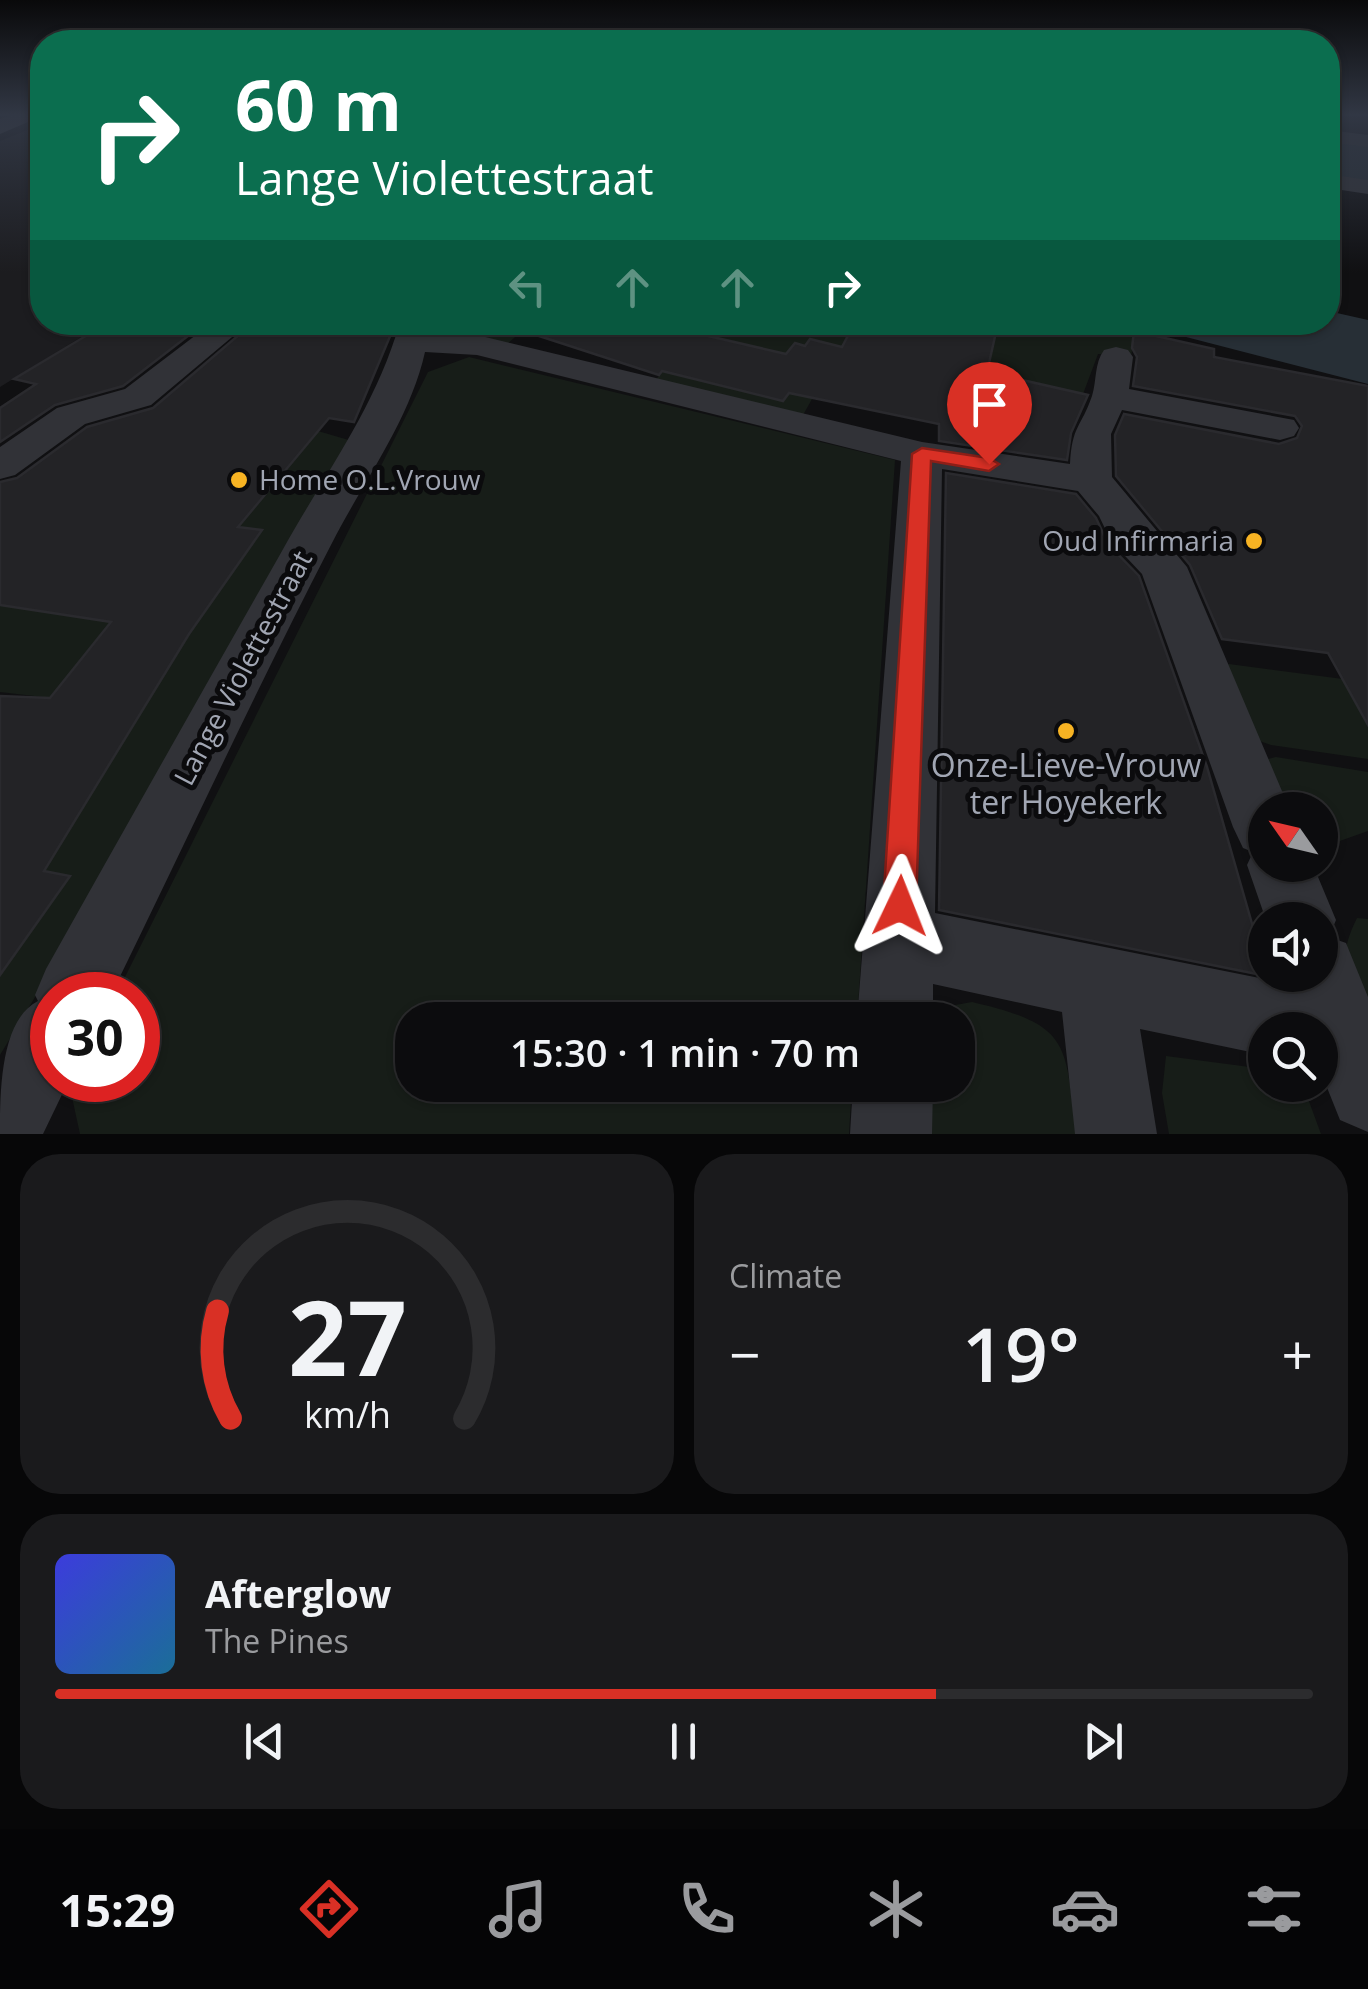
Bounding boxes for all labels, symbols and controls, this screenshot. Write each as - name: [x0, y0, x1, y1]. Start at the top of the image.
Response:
- text: 60 m: [235, 56, 402, 152]
- icon: right: [70, 70, 200, 200]
- text: Lange Violettestraat: [235, 147, 654, 208]
- icon: left: [500, 260, 555, 315]
- icon: ahead: [605, 260, 660, 315]
- icon: ahead: [710, 260, 765, 315]
- icon: right: [815, 260, 870, 315]
- pin: [947, 362, 1032, 465]
- icon: arrive: [962, 377, 1017, 432]
- place label: Home O.L.Vrouw: [259, 460, 481, 498]
- marker: Home O.L.Vrouw: [228, 469, 250, 491]
- place label: Oud Infirmaria: [1042, 521, 1234, 559]
- marker: Oud Infirmaria: [1243, 530, 1265, 552]
- street label: Lange Violettestraat: [164, 544, 320, 791]
- marker: Onze-Lieve-Vrouw ter Hoyekerk: [1055, 720, 1077, 742]
- place label: Onze-Lieve-Vrouw ter Hoyekerk: [931, 743, 1202, 823]
- north arrow: [1248, 792, 1338, 882]
- map controls: [1248, 792, 1338, 1102]
- position arrow: [848, 854, 952, 958]
- button: sound: [1248, 902, 1338, 992]
- speed limit sign: 30: [30, 972, 160, 1102]
- button: search: [1248, 1012, 1338, 1102]
- text: 15:30 · 1 min · 70 m: [510, 1026, 860, 1078]
- text: Climate: [729, 1254, 842, 1297]
- text: 27: [288, 1265, 406, 1406]
- text: 19°: [962, 1302, 1080, 1404]
- text: −: [729, 1316, 760, 1391]
- text: +: [1282, 1316, 1313, 1391]
- text: km/h: [304, 1390, 390, 1438]
- text: Afterglow: [205, 1567, 391, 1619]
- text: The Pines: [205, 1619, 349, 1662]
- icon: previous: [237, 1714, 292, 1769]
- icon: pause: [656, 1714, 711, 1769]
- icon: next: [1076, 1714, 1131, 1769]
- icon: directions: [294, 1874, 364, 1944]
- icon: music: [483, 1874, 553, 1944]
- icon: phone: [672, 1874, 742, 1944]
- icon: climate: [861, 1874, 931, 1944]
- icon: car: [1050, 1874, 1120, 1944]
- icon: filters: [1239, 1874, 1309, 1944]
- text: 15:29: [59, 1879, 175, 1940]

